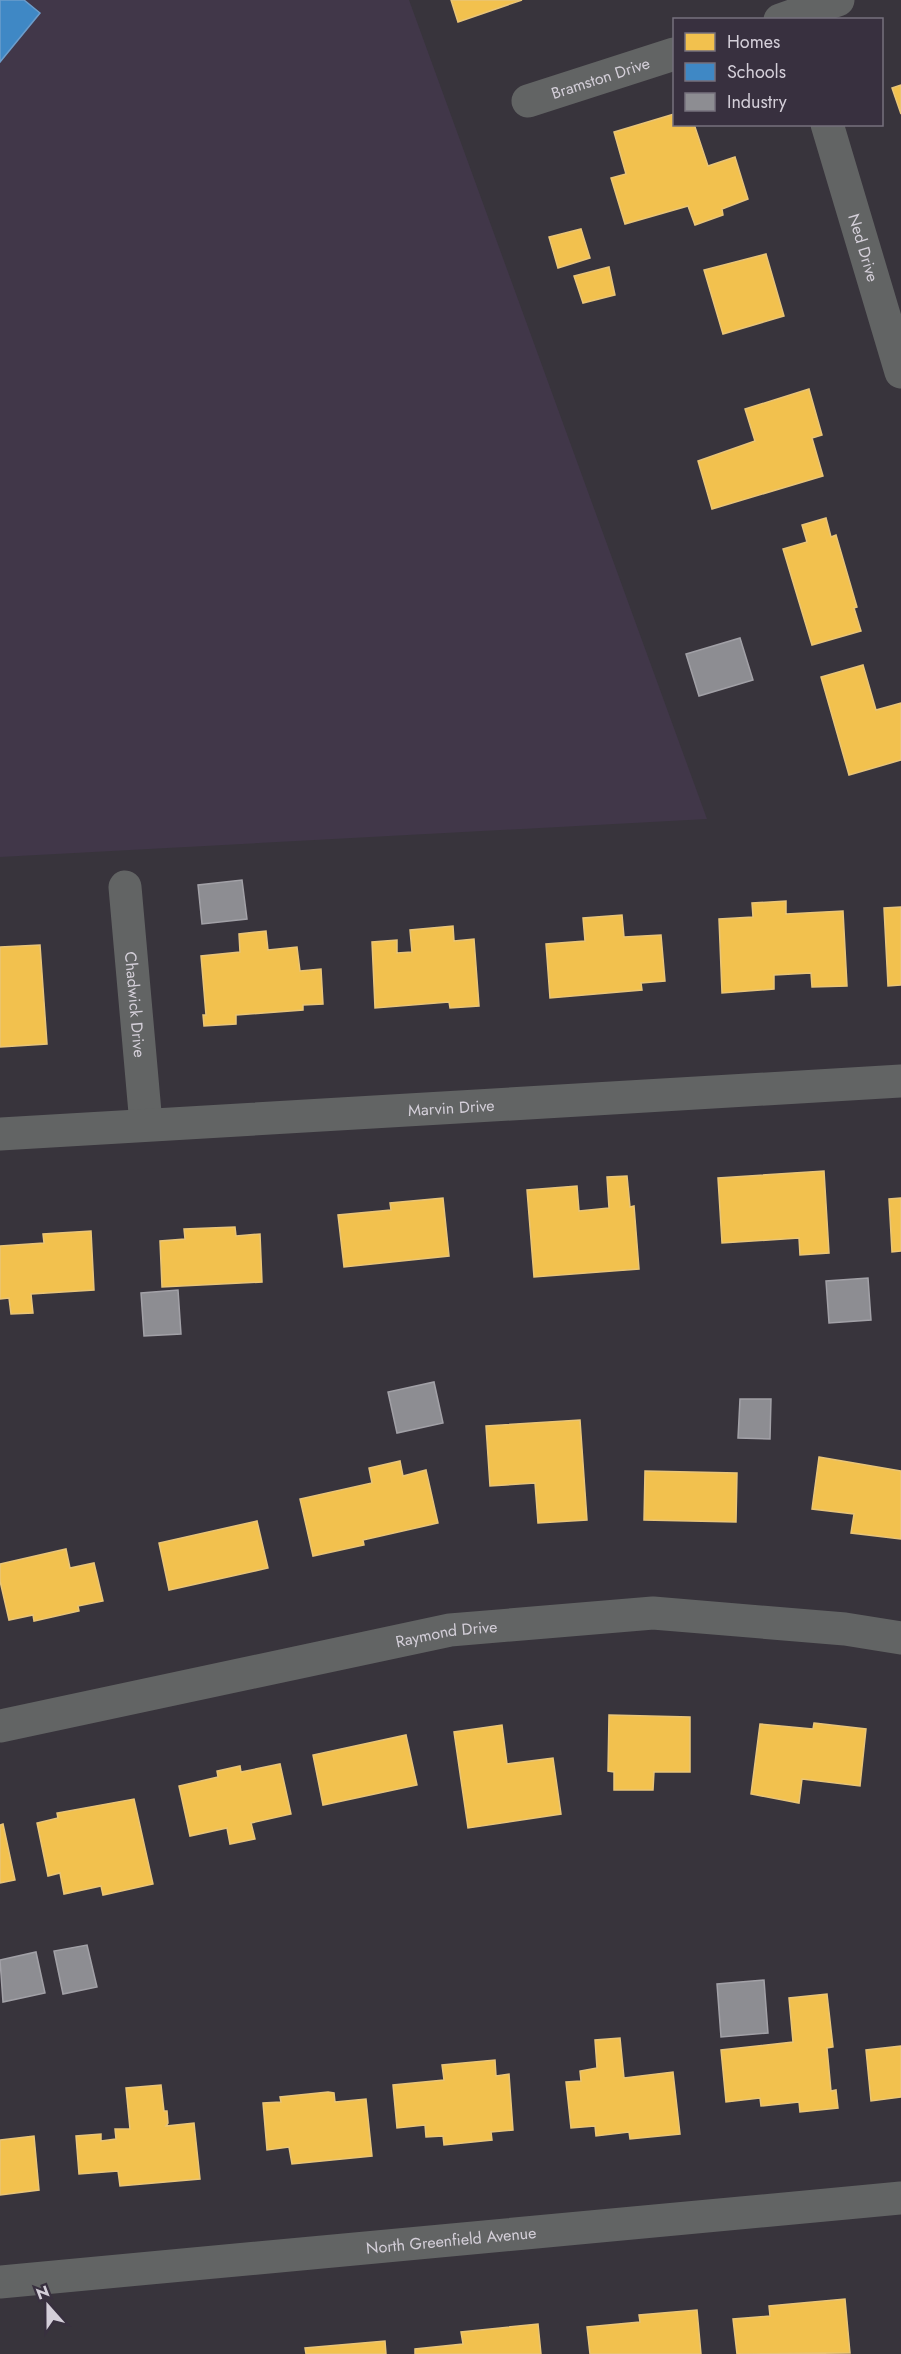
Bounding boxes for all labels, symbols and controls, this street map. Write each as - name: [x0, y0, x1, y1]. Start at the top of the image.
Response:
- legend: [673, 18, 883, 126]
- text: Homes: [727, 29, 780, 55]
- street label: Bramston Drive: [548, 51, 653, 104]
- text: Schools: [727, 59, 786, 85]
- text: Industry: [727, 89, 787, 115]
- street label: Ned Drive: [843, 211, 885, 285]
- street label: Chadwick Drive: [119, 951, 152, 1059]
- street label: Marvin Drive: [407, 1093, 495, 1121]
- street label: Raymond Drive: [393, 1615, 498, 1653]
- street label: North Greenfield Avenue: [365, 2221, 537, 2259]
- north arrow: [18, 2276, 78, 2336]
- text: N: [33, 2279, 53, 2305]

